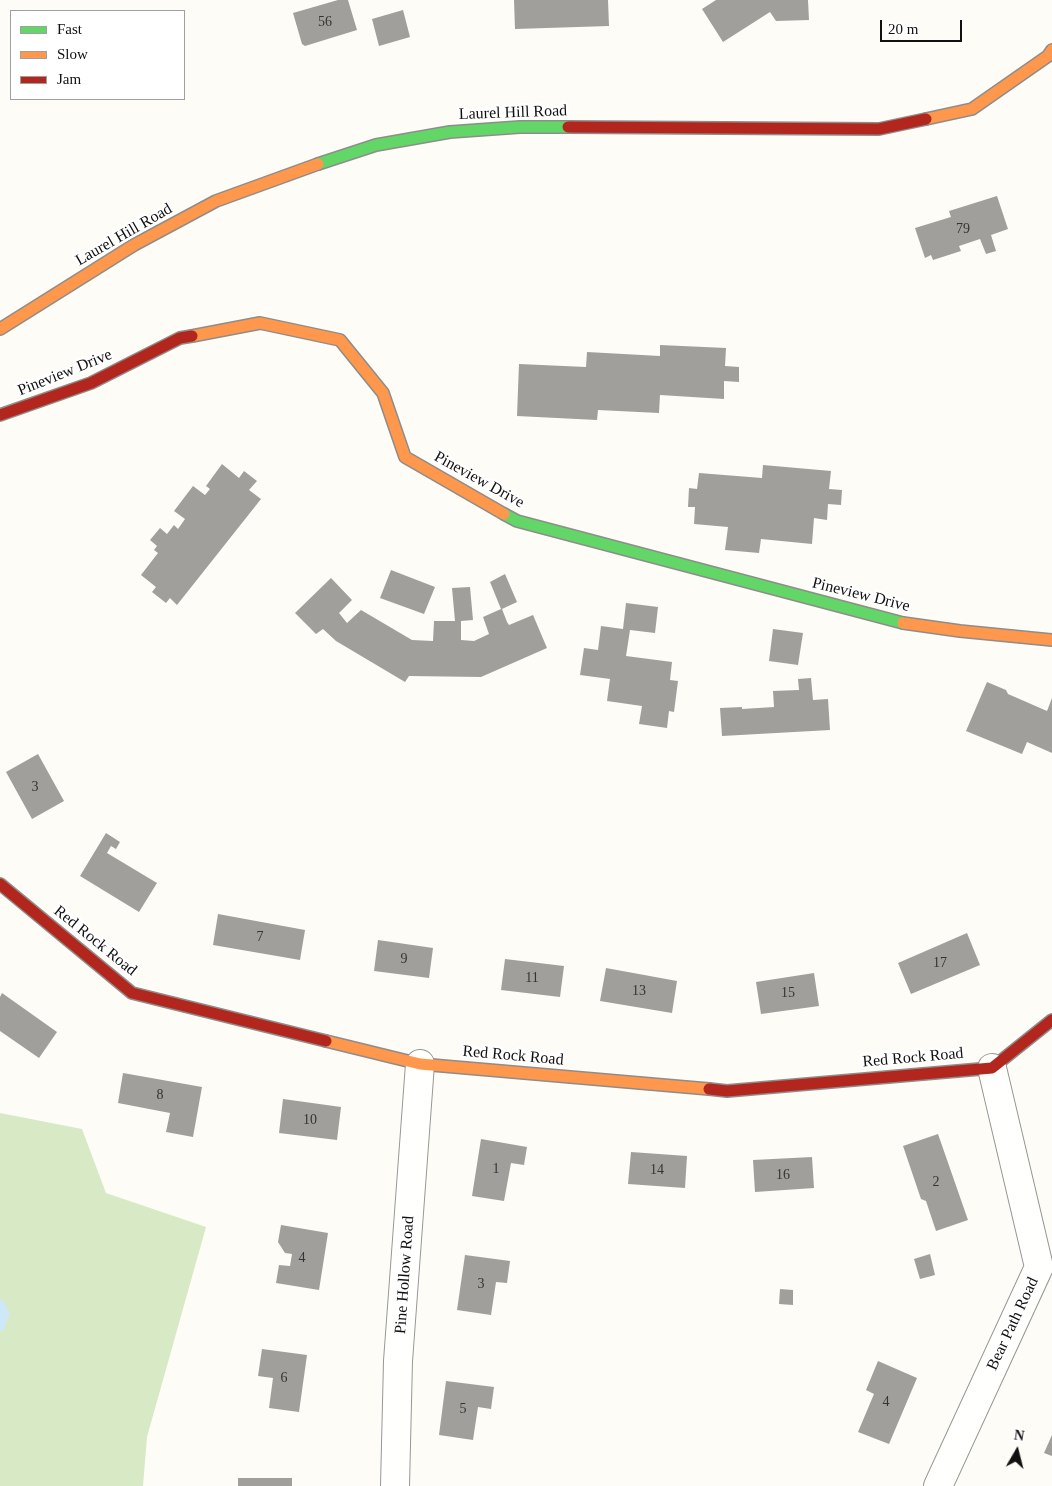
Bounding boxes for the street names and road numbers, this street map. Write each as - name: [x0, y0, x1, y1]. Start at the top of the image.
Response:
- street label: Laurel Hill Road: [458, 102, 568, 124]
- street label: Laurel Hill Road: [72, 200, 176, 270]
- street label: Pineview Drive: [15, 345, 115, 401]
- street label: Pineview Drive: [431, 447, 527, 513]
- street label: Pineview Drive: [810, 574, 912, 616]
- street label: Red Rock Road: [50, 902, 140, 980]
- street label: Red Rock Road: [462, 1042, 564, 1070]
- street label: Red Rock Road: [862, 1044, 964, 1072]
- street label: Pine Hollow Road: [391, 1215, 419, 1335]
- street label: Bear Path Road: [983, 1274, 1043, 1374]

